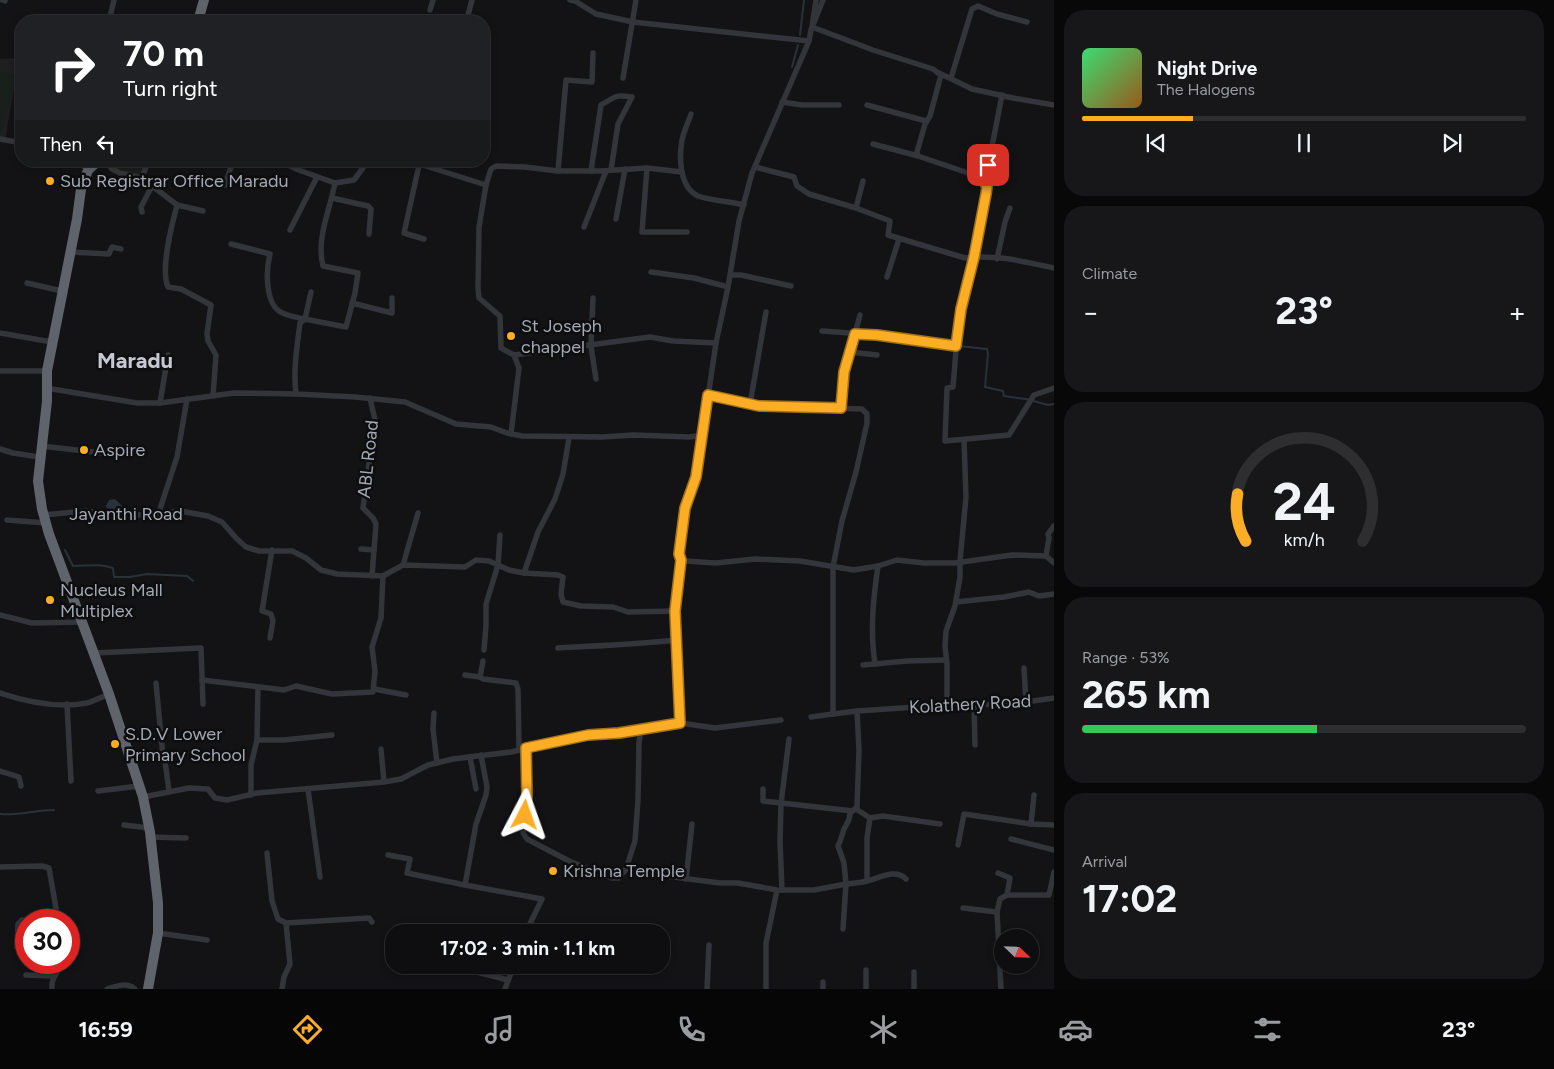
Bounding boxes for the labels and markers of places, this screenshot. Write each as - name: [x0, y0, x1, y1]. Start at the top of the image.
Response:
- pin: [967, 144, 1009, 186]
- place label: Sub Registrar Office Maradu: [60, 170, 289, 192]
- marker: Sub Registrar Office Maradu: [44, 175, 56, 187]
- place label: St Joseph chappel: [521, 315, 602, 358]
- marker: St Joseph chappel: [505, 330, 517, 342]
- place label: Aspire: [94, 439, 145, 461]
- marker: Aspire: [78, 444, 90, 456]
- place label: Nucleus Mall Multiplex: [60, 579, 163, 622]
- marker: Nucleus Mall Multiplex: [44, 594, 56, 606]
- place label: S.D.V Lower Primary School: [125, 723, 246, 766]
- marker: S.D.V Lower Primary School: [109, 738, 121, 750]
- place label: Krishna Temple: [563, 860, 685, 882]
- marker: Krishna Temple: [547, 865, 559, 877]

